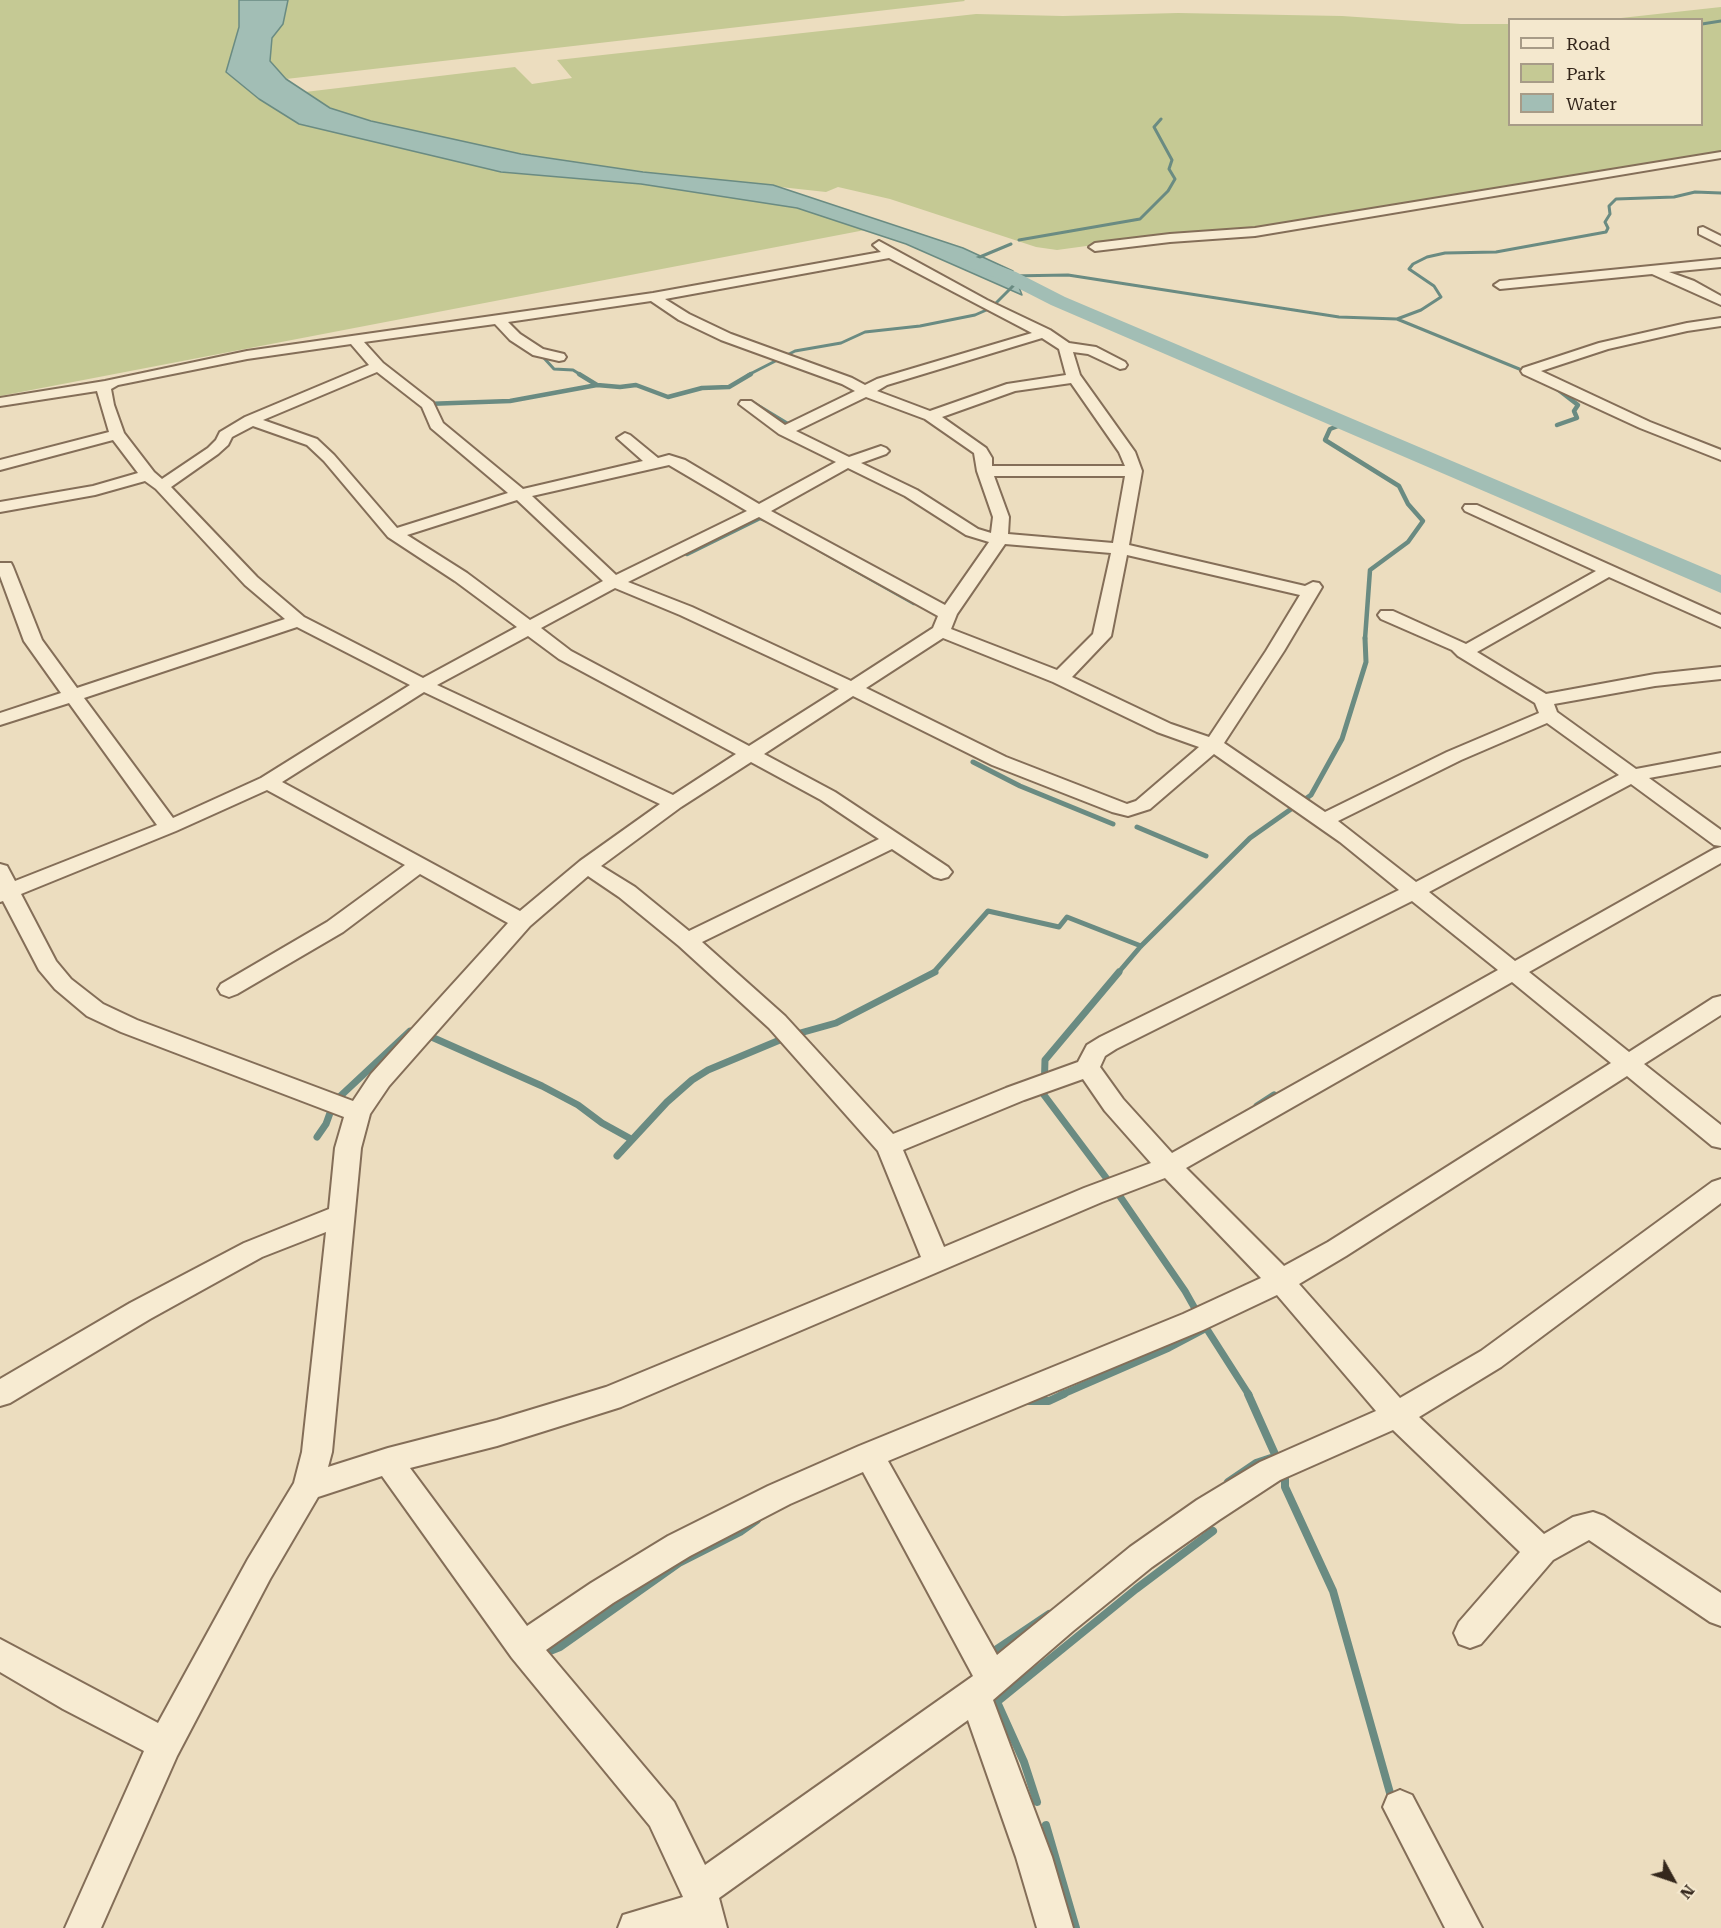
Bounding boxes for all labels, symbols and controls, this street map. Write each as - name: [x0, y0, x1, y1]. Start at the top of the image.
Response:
- legend: [1508, 18, 1703, 126]
- text: Road: [1566, 33, 1610, 54]
- text: Park: [1566, 63, 1606, 84]
- text: Water: [1566, 93, 1617, 114]
- north arrow: [1643, 1850, 1703, 1910]
- text: N: [1676, 1881, 1698, 1903]

